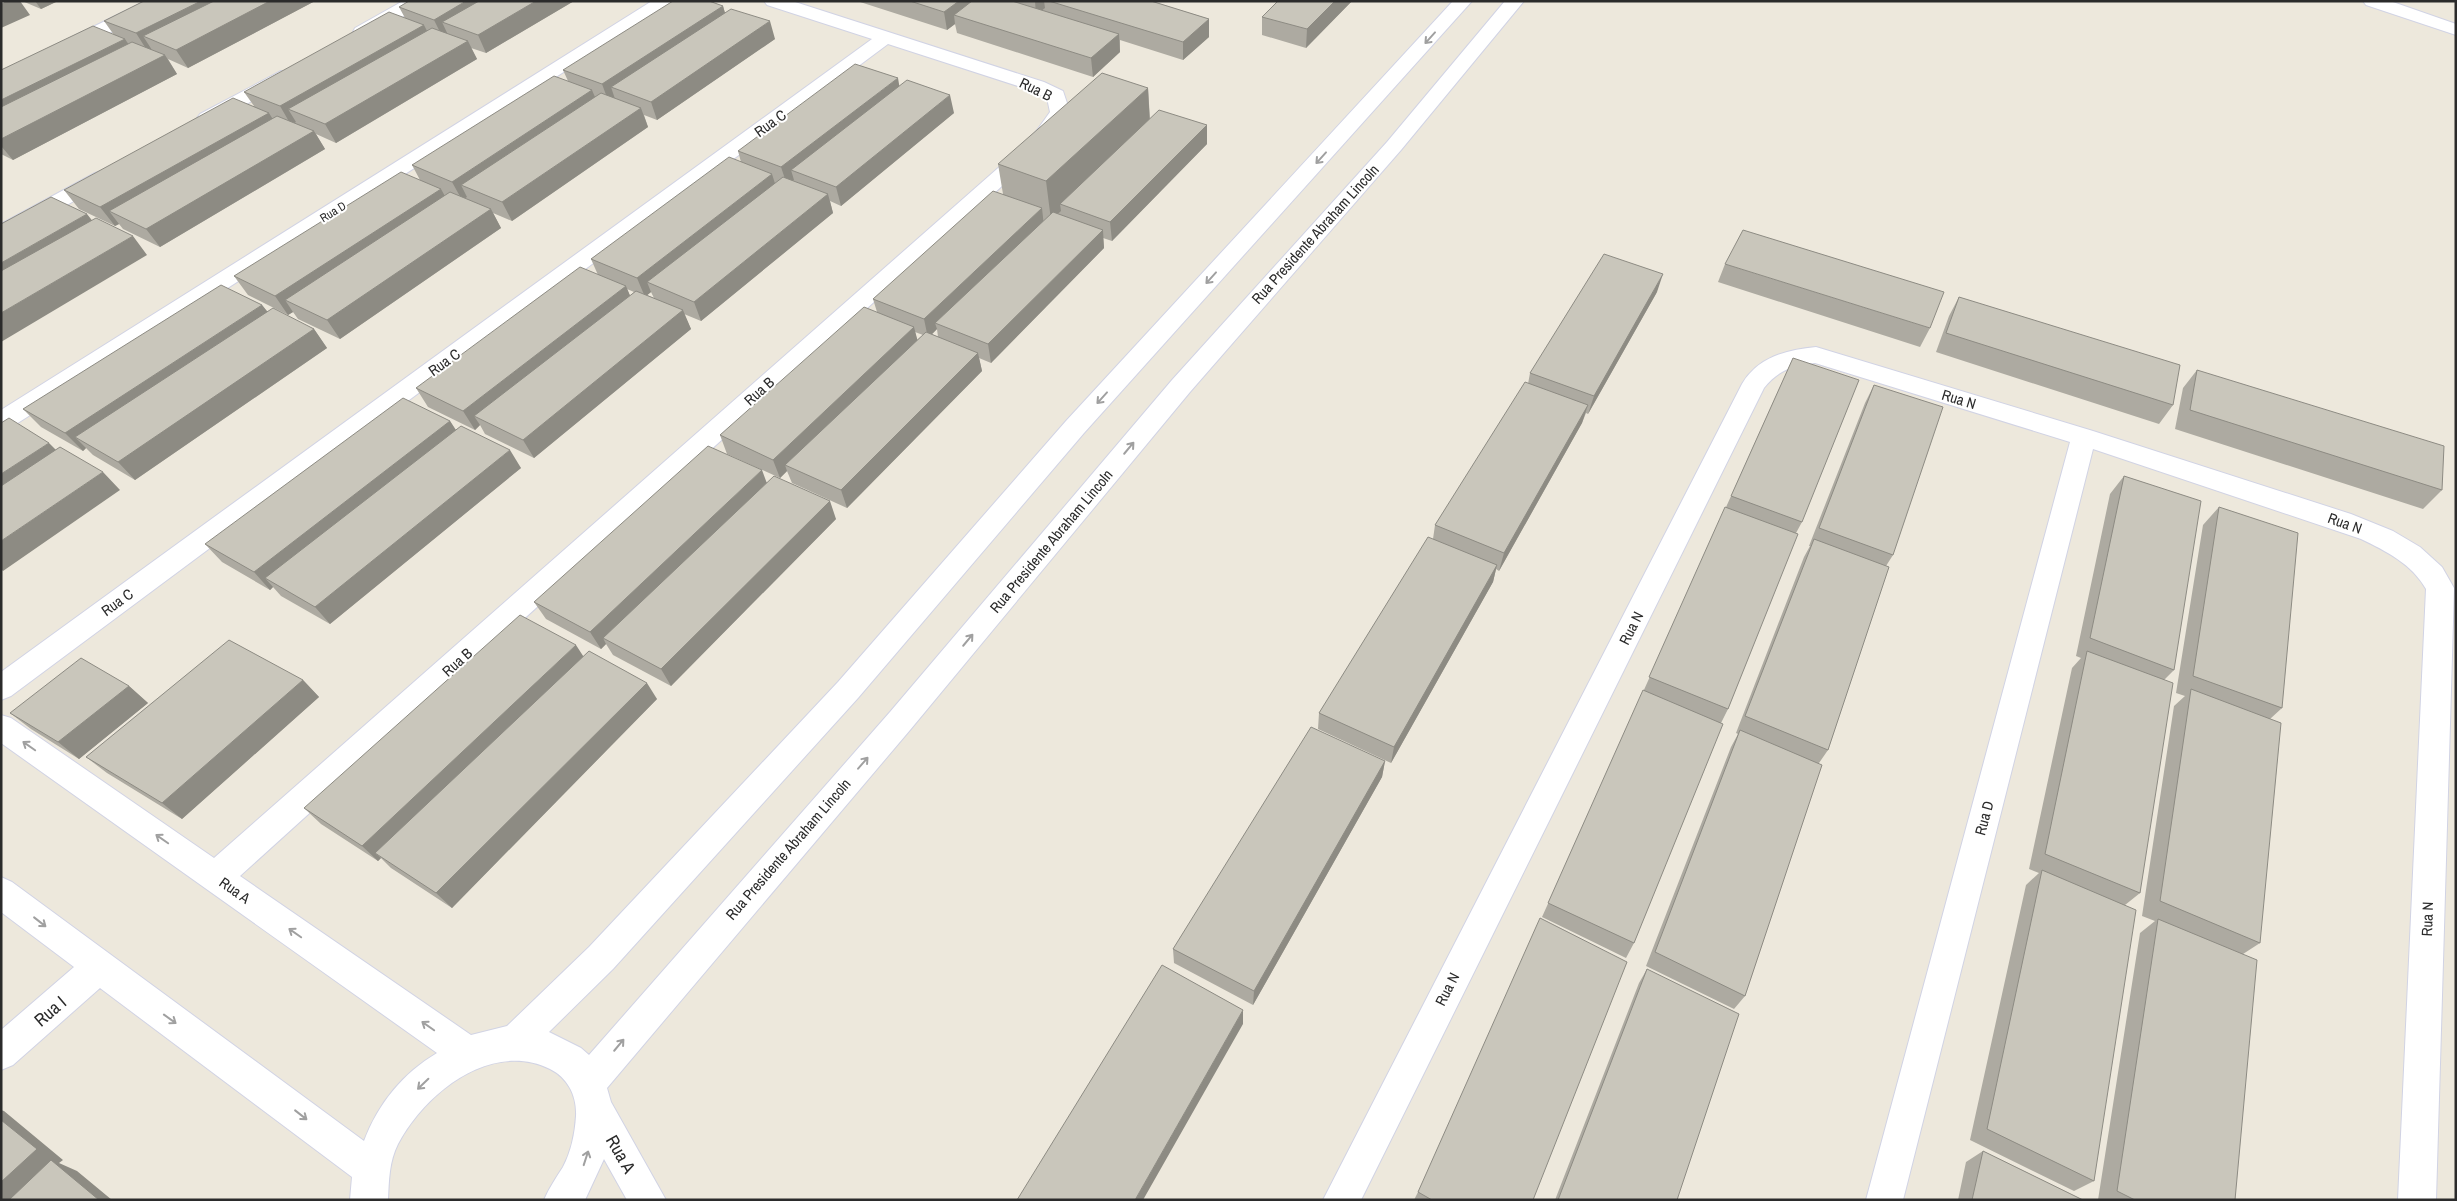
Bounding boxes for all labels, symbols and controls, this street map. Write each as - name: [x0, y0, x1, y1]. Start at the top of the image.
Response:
- one-way arrow: [1425, 31, 1436, 44]
- street label: Rua B: [1016, 72, 1056, 106]
- street label: Rua C: [750, 104, 790, 142]
- one-way arrow: [1315, 151, 1327, 164]
- street label: Rua Presidente Abraham Lincoln: [1247, 160, 1383, 308]
- street label: Rua D: [317, 198, 349, 226]
- one-way arrow: [1206, 271, 1217, 284]
- street label: Rua C: [424, 343, 464, 381]
- street label: Rua B: [739, 372, 779, 410]
- street label: Rua N: [1939, 384, 1979, 414]
- one-way arrow: [1096, 391, 1108, 404]
- one-way arrow: [1124, 442, 1135, 455]
- street label: Rua Presidente Abraham Lincoln: [985, 465, 1117, 617]
- street label: Rua N: [2325, 507, 2365, 539]
- street label: Rua C: [97, 583, 137, 621]
- street label: Rua N: [1614, 608, 1648, 648]
- one-way arrow: [963, 633, 974, 646]
- street label: Rua B: [437, 643, 477, 681]
- one-way arrow: [22, 741, 36, 751]
- one-way arrow: [857, 757, 869, 770]
- street label: Rua Presidente Abraham Lincoln: [721, 774, 855, 924]
- street label: Rua D: [1969, 798, 1999, 838]
- one-way arrow: [155, 834, 169, 844]
- street label: Rua A: [215, 872, 255, 909]
- street label: Rua N: [2416, 901, 2438, 937]
- one-way arrow: [33, 916, 46, 927]
- one-way arrow: [288, 928, 302, 938]
- street label: Rua N: [1430, 969, 1464, 1009]
- street label: Rua I: [28, 990, 72, 1032]
- one-way arrow: [163, 1014, 177, 1024]
- one-way arrow: [421, 1021, 435, 1031]
- one-way arrow: [614, 1039, 625, 1052]
- one-way arrow: [417, 1078, 430, 1090]
- one-way arrow: [294, 1110, 308, 1120]
- street label: Rua A: [600, 1130, 642, 1178]
- one-way arrow: [581, 1150, 591, 1166]

